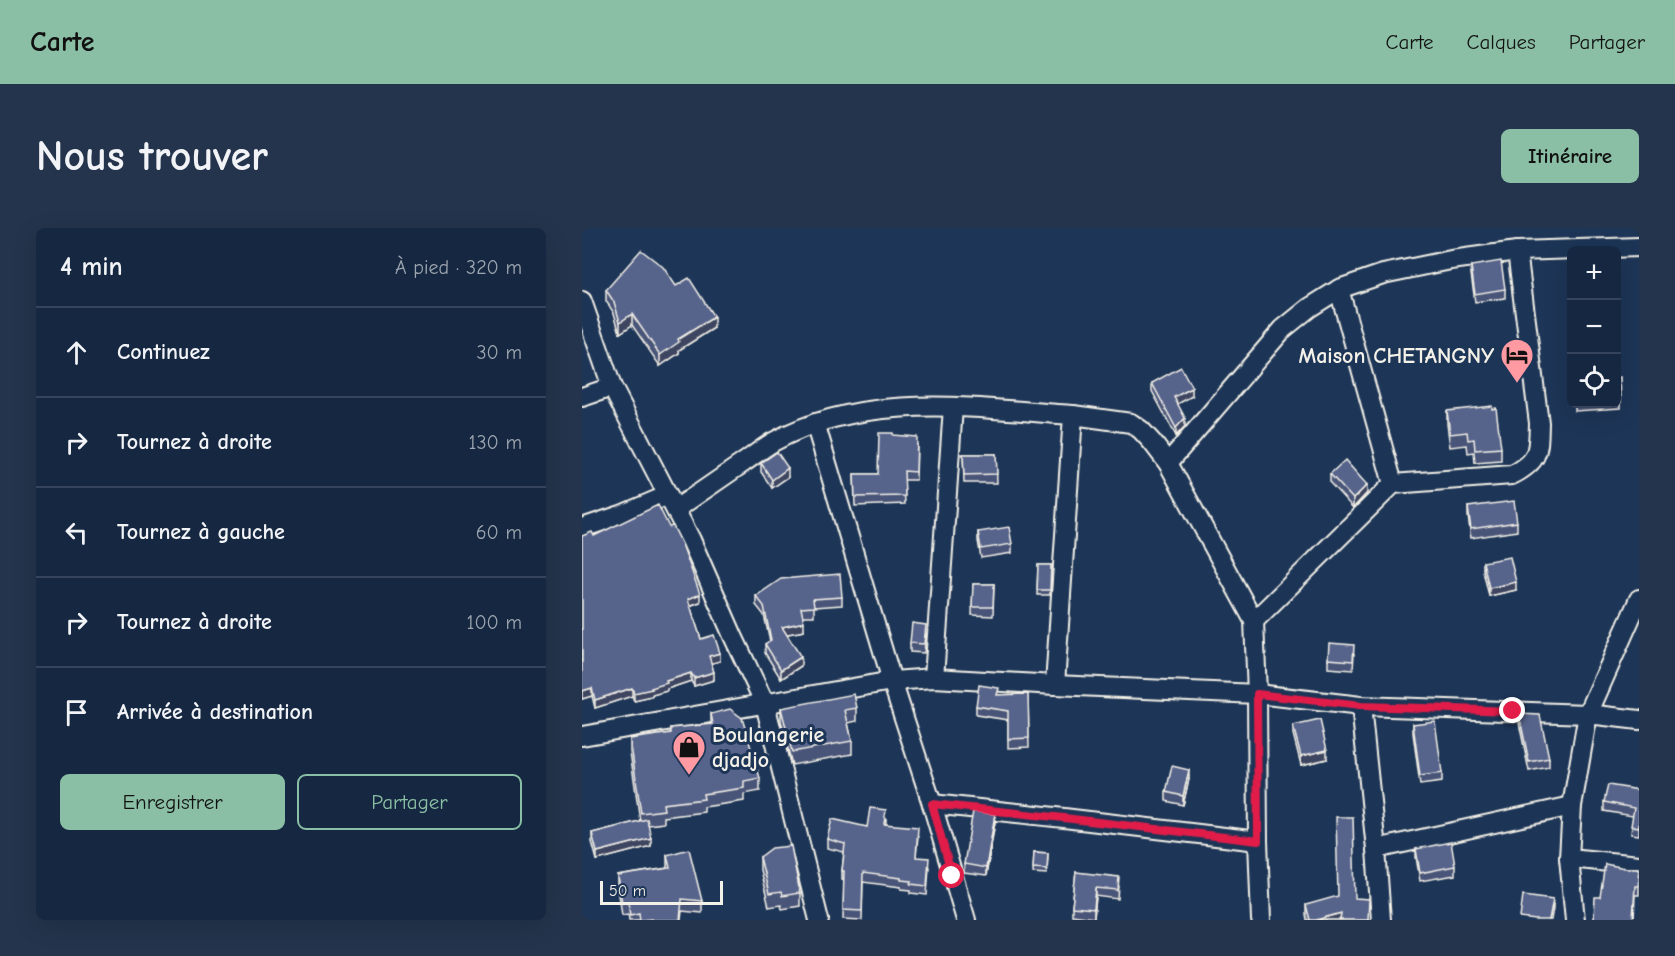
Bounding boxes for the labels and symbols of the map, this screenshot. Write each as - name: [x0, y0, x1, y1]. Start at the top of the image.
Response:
- hotel icon: Maison CHETANGNY: [1499, 337, 1535, 384]
- place label: Maison CHETANGNY: [1298, 343, 1494, 369]
- route end: [1499, 697, 1525, 723]
- place label: Boulangerie djadjo: [712, 722, 825, 773]
- shop icon: Boulangerie djadjo: [671, 729, 707, 776]
- route start: [938, 862, 964, 888]
- scale bar: [600, 878, 723, 906]

